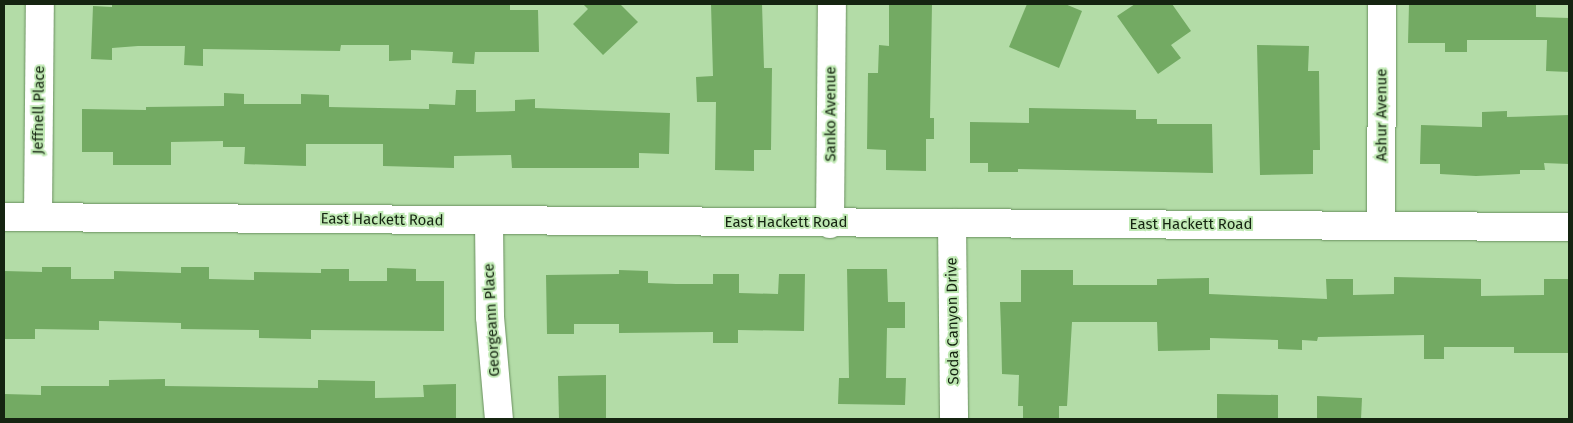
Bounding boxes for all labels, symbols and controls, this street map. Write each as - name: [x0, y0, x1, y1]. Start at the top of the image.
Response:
- street label: Jeffnell Place: [29, 66, 49, 154]
- street label: Sanko Avenue: [822, 66, 840, 162]
- street label: Ashur Avenue: [1373, 69, 1391, 161]
- street label: East Hackett Road: [320, 210, 444, 230]
- street label: East Hackett Road: [725, 214, 847, 232]
- street label: East Hackett Road: [1130, 216, 1252, 234]
- street label: Soda Canyon Drive: [943, 257, 963, 385]
- street label: Georgeann Place: [480, 263, 504, 377]

